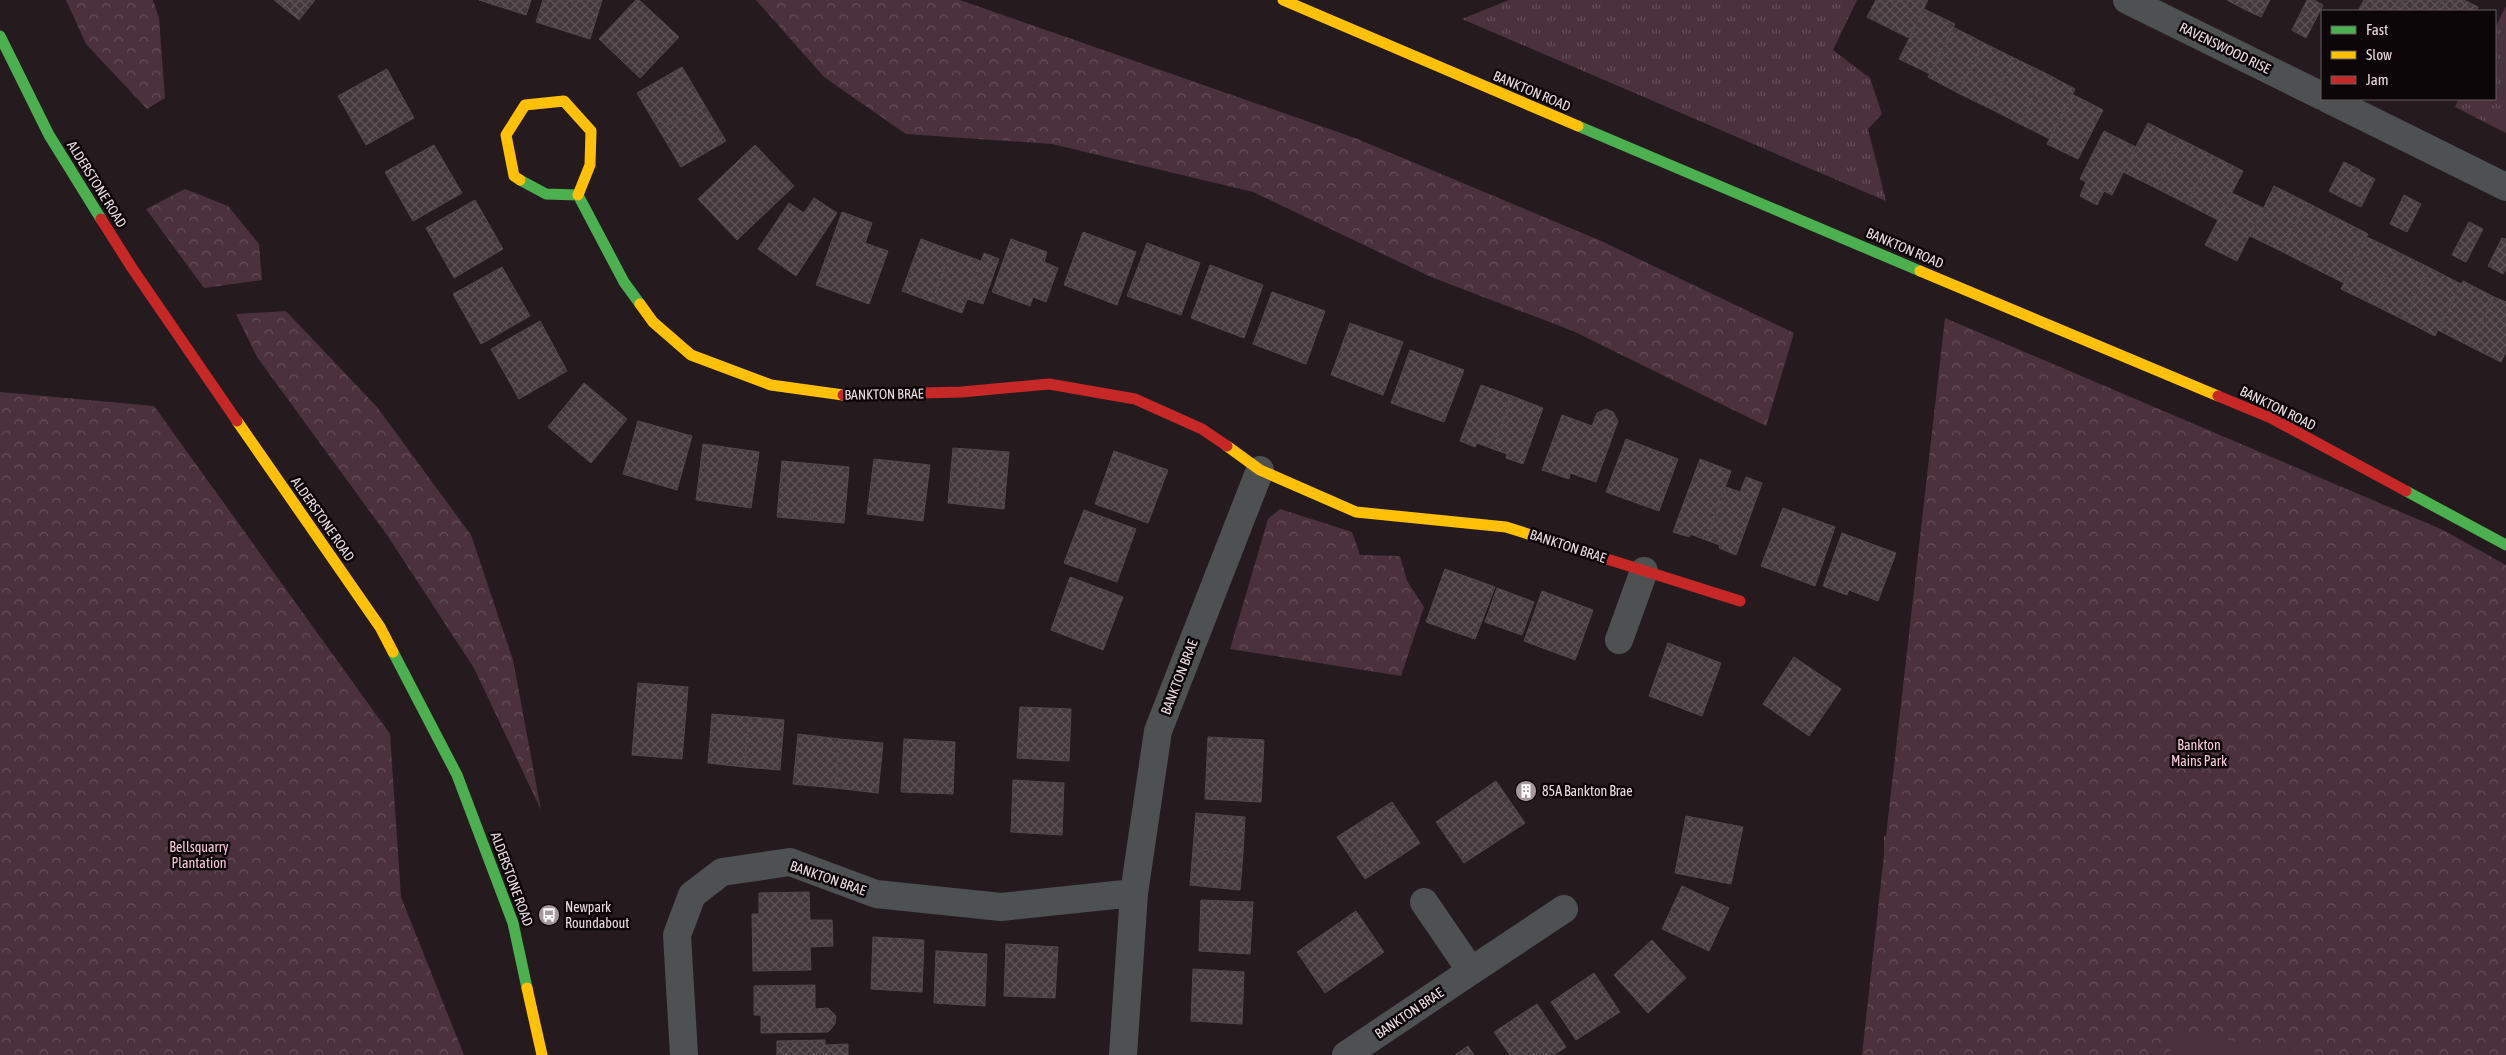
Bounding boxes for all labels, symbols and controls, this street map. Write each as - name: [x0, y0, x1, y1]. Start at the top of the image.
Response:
- legend: [2321, 10, 2496, 100]
- street label: RAVENSWOOD RISE: [2177, 19, 2273, 77]
- text: Fast: [2366, 21, 2388, 38]
- text: Slow: [2366, 46, 2392, 63]
- street label: BANKTON ROAD: [1491, 68, 1573, 115]
- text: Jam: [2366, 71, 2389, 88]
- street label: ALDERSTONE ROAD: [64, 138, 130, 230]
- street label: BANKTON ROAD: [1864, 225, 1946, 272]
- street label: BANKTON ROAD: [2237, 383, 2319, 433]
- street label: BANKTON BRAE: [844, 385, 924, 403]
- street label: ALDERSTONE ROAD: [288, 474, 358, 564]
- street label: BANKTON BRAE: [1528, 526, 1608, 566]
- street label: BANKTON BRAE: [1157, 637, 1201, 717]
- park label: Bankton Mains Park: [2171, 737, 2227, 769]
- building icon: 85A Bankton Brae: [1514, 779, 1538, 803]
- place label: 85A Bankton Brae: [1542, 783, 1633, 799]
- street label: ALDERSTONE ROAD: [488, 830, 536, 928]
- park label: Bellsquarry Plantation: [169, 839, 229, 871]
- street label: BANKTON BRAE: [788, 858, 868, 898]
- place label: Newpark Roundabout: [565, 899, 629, 931]
- bus stop icon: Newpark Roundabout: [537, 903, 561, 927]
- street label: BANKTON BRAE: [1372, 984, 1446, 1042]

